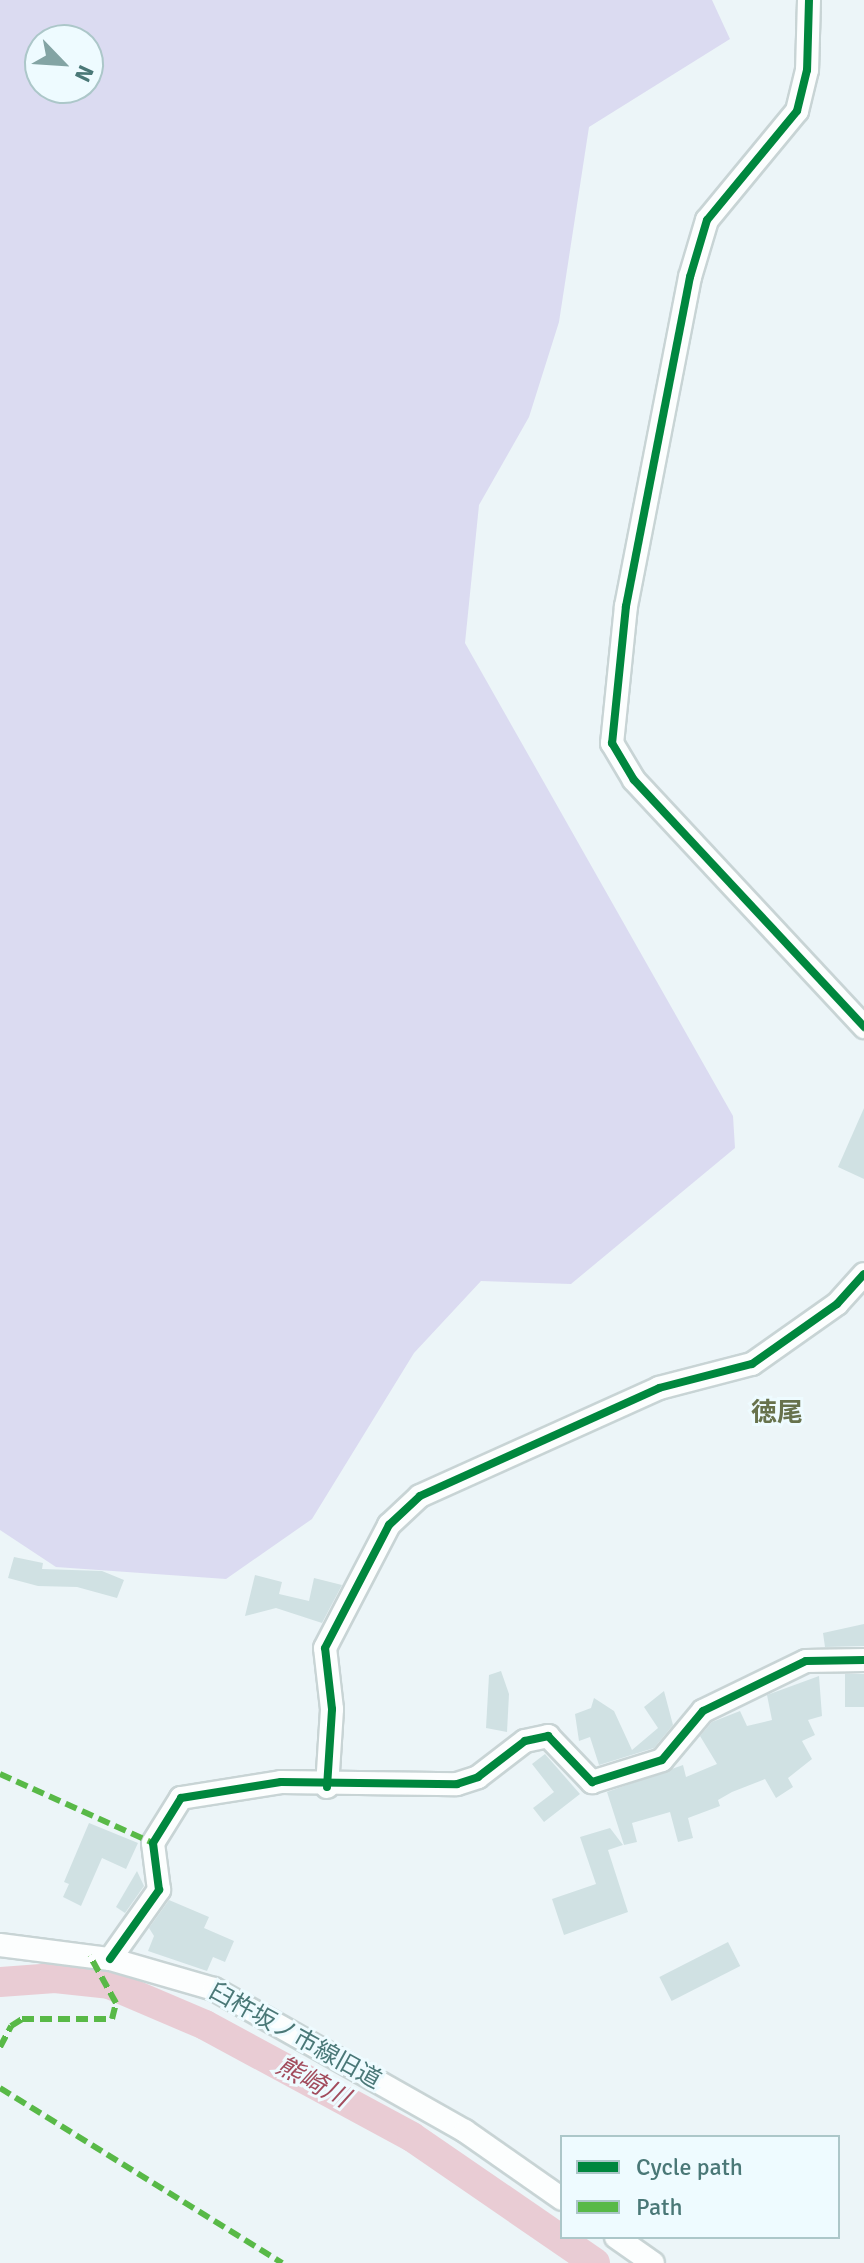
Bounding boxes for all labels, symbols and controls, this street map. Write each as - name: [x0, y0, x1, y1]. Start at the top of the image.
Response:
- north arrow: [24, 24, 104, 104]
- text: N: [69, 61, 100, 86]
- district label: 徳尾: [751, 1398, 803, 1430]
- street label: 臼杵坂ノ市線旧道: [204, 1977, 386, 2095]
- water label: 熊崎川: [270, 2051, 354, 2115]
- legend: [560, 2135, 840, 2239]
- text: Cycle path: [636, 2152, 743, 2182]
- text: Path: [636, 2192, 682, 2222]

